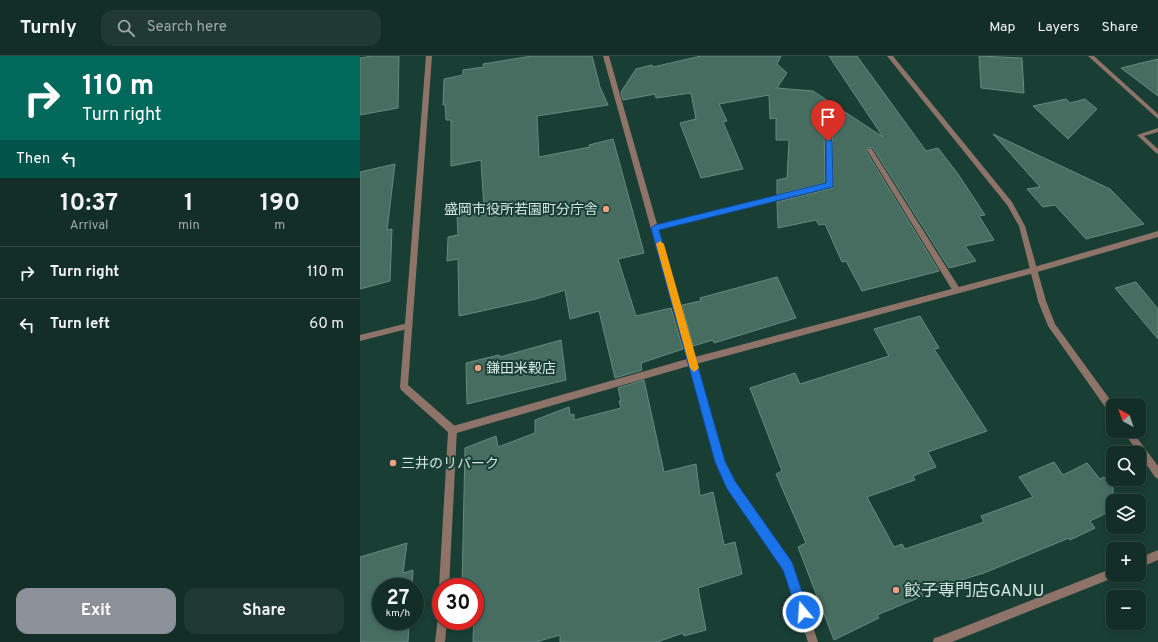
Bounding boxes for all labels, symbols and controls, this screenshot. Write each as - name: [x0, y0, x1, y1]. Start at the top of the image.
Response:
- search box: [101, 10, 381, 46]
- text: Turnly: [20, 16, 77, 40]
- icon: search: [115, 17, 137, 39]
- text: Search here: [147, 18, 227, 37]
- text: Map: [989, 19, 1015, 36]
- text: Layers: [1037, 19, 1079, 36]
- text: Share: [1101, 19, 1138, 36]
- text: 110 m: [82, 69, 154, 105]
- icon: right: [16, 72, 68, 124]
- pin: [811, 100, 845, 141]
- text: Turn right: [82, 104, 162, 127]
- icon: arrive: [817, 106, 839, 128]
- icon: left: [58, 148, 80, 170]
- text: Then: [16, 150, 50, 169]
- text: 10:37: [60, 189, 118, 219]
- text: 1: [184, 189, 194, 219]
- text: 190: [260, 189, 300, 219]
- place label: 盛岡市役所若園町分庁舎: [444, 201, 598, 219]
- marker: 盛岡市役所若園町分庁舎: [601, 204, 611, 214]
- text: Arrival: [70, 218, 108, 234]
- text: min: [178, 218, 200, 234]
- text: m: [274, 218, 285, 234]
- icon: right: [16, 262, 38, 284]
- text: Turn right: [50, 263, 119, 282]
- text: 110 m: [307, 263, 344, 282]
- icon: left: [16, 314, 38, 336]
- text: Turn left: [50, 315, 110, 334]
- text: 60 m: [309, 315, 344, 334]
- place label: 鎌田米穀店: [486, 360, 556, 378]
- marker: 鎌田米穀店: [473, 363, 483, 373]
- north arrow: [1106, 398, 1146, 438]
- map controls: [1106, 398, 1146, 630]
- button: search: [1106, 446, 1146, 486]
- place label: 三井のリパーク: [401, 455, 499, 473]
- marker: 三井のリパーク: [388, 458, 398, 468]
- button: layers: [1106, 494, 1146, 534]
- button: +: [1106, 542, 1146, 582]
- speed limit sign: 30: [432, 578, 484, 630]
- place label: 餃子専門店GANJU: [904, 581, 1044, 603]
- marker: 餃子専門店GANJU: [891, 585, 901, 595]
- text: 27: [387, 586, 409, 612]
- button: Exit: [16, 588, 176, 634]
- button: Share: [184, 588, 344, 634]
- button: −: [1106, 590, 1146, 630]
- position arrow: [782, 591, 824, 633]
- text: km/h: [386, 607, 410, 620]

